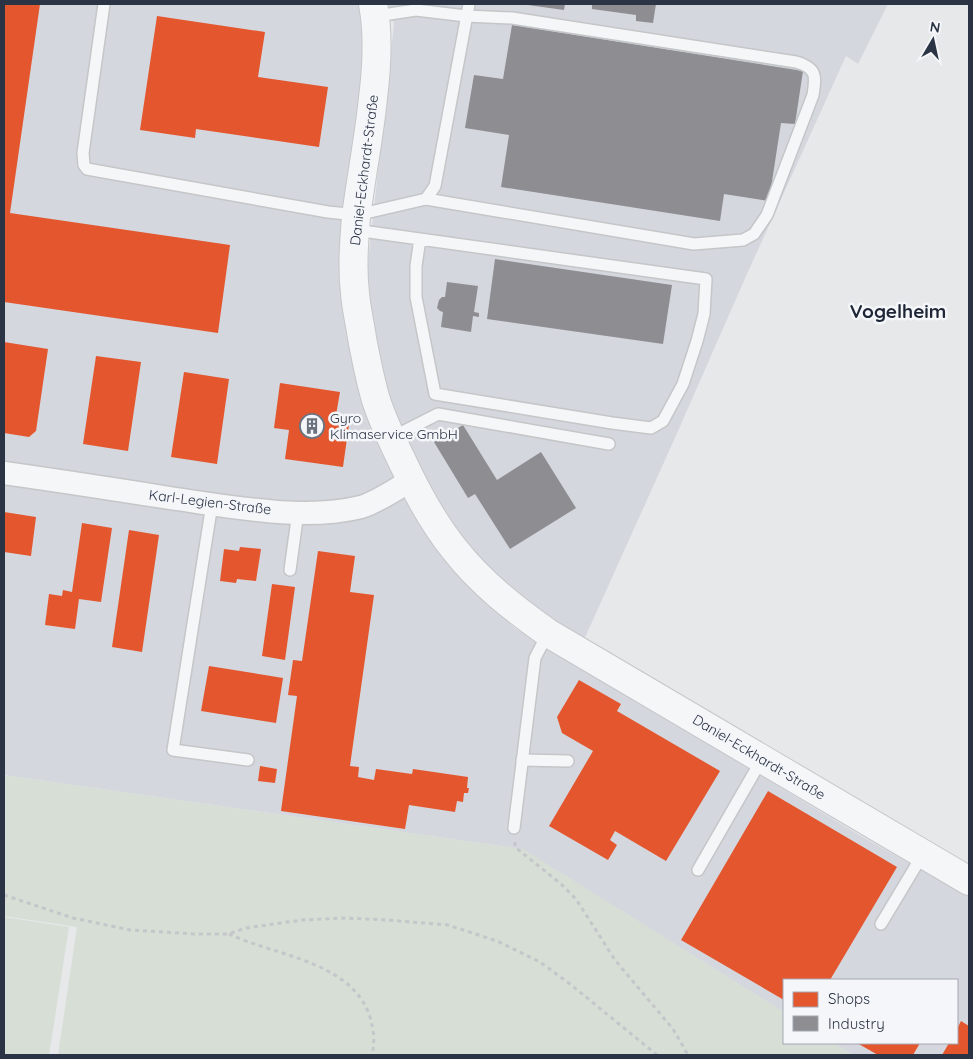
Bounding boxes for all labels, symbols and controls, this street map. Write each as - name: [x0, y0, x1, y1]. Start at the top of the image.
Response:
- north arrow: [908, 15, 958, 65]
- text: N: [929, 17, 942, 37]
- street label: Daniel-Eckhardt-Straße: [346, 94, 382, 246]
- district label: Vogelheim: [850, 299, 946, 323]
- place label: Gyro Klimaservice GmbH: [330, 409, 458, 443]
- building icon: Gyro Klimaservice GmbH: [299, 413, 325, 439]
- street label: Karl-Legien-Straße: [148, 486, 272, 518]
- street label: Daniel-Eckhardt-Straße: [689, 710, 829, 804]
- legend: [783, 979, 958, 1044]
- text: Shops: [828, 989, 870, 1008]
- text: Industry: [828, 1014, 885, 1033]

